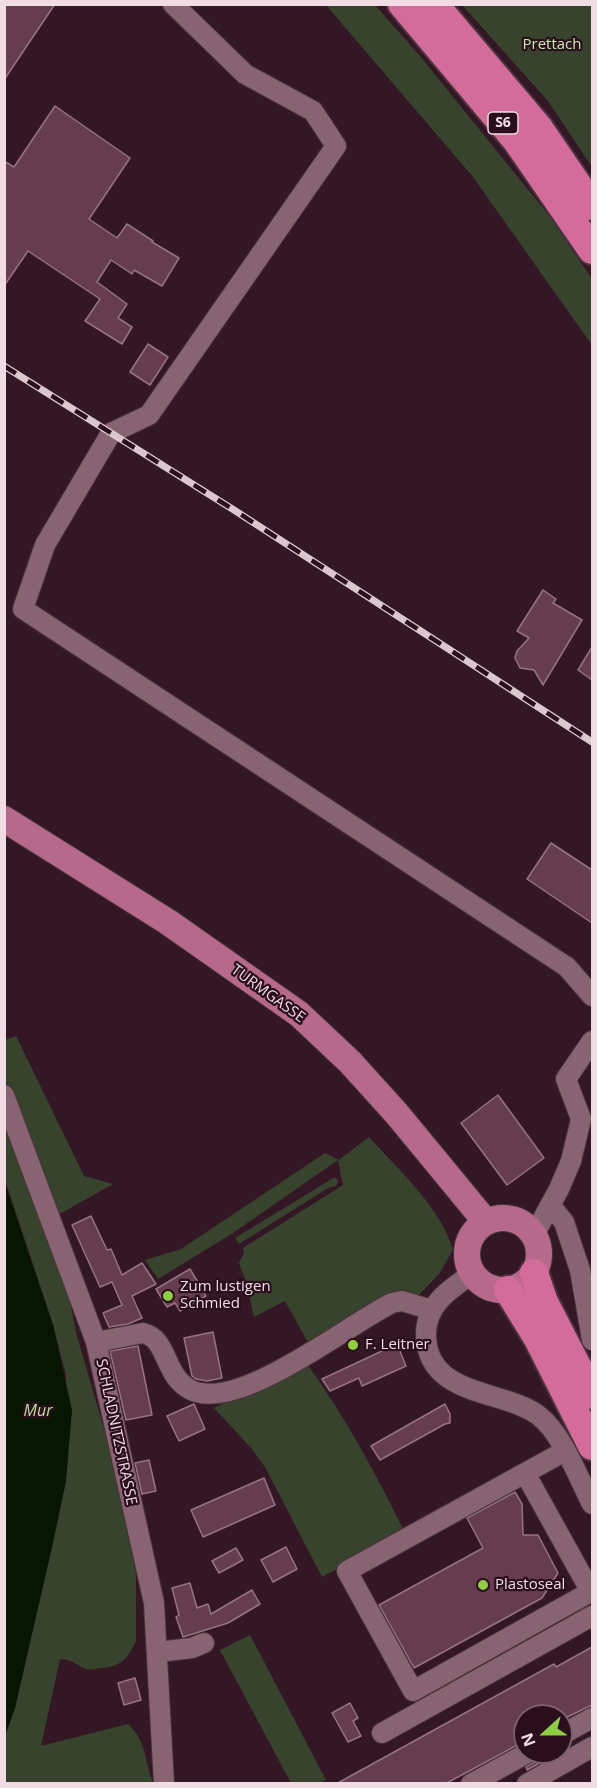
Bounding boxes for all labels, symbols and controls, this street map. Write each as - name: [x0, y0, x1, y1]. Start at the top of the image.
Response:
- park label: Prettach: [523, 36, 581, 54]
- road number: S6: [488, 112, 518, 134]
- street label: TURMGASSE: [227, 961, 309, 1027]
- place label: Zum lustigen Schmied: [180, 1278, 271, 1313]
- marker: Zum lustigen Schmied: [161, 1289, 175, 1303]
- place label: F. Leitner: [365, 1336, 430, 1354]
- marker: F. Leitner: [346, 1338, 360, 1352]
- street label: SCHLADNITZSTRASSE: [92, 1357, 140, 1507]
- water label: Mur: [24, 1401, 52, 1421]
- place label: Plastoseal: [495, 1576, 565, 1594]
- marker: Plastoseal: [476, 1578, 490, 1592]
- north arrow: [513, 1704, 573, 1764]
- text: N: [515, 1730, 541, 1750]

